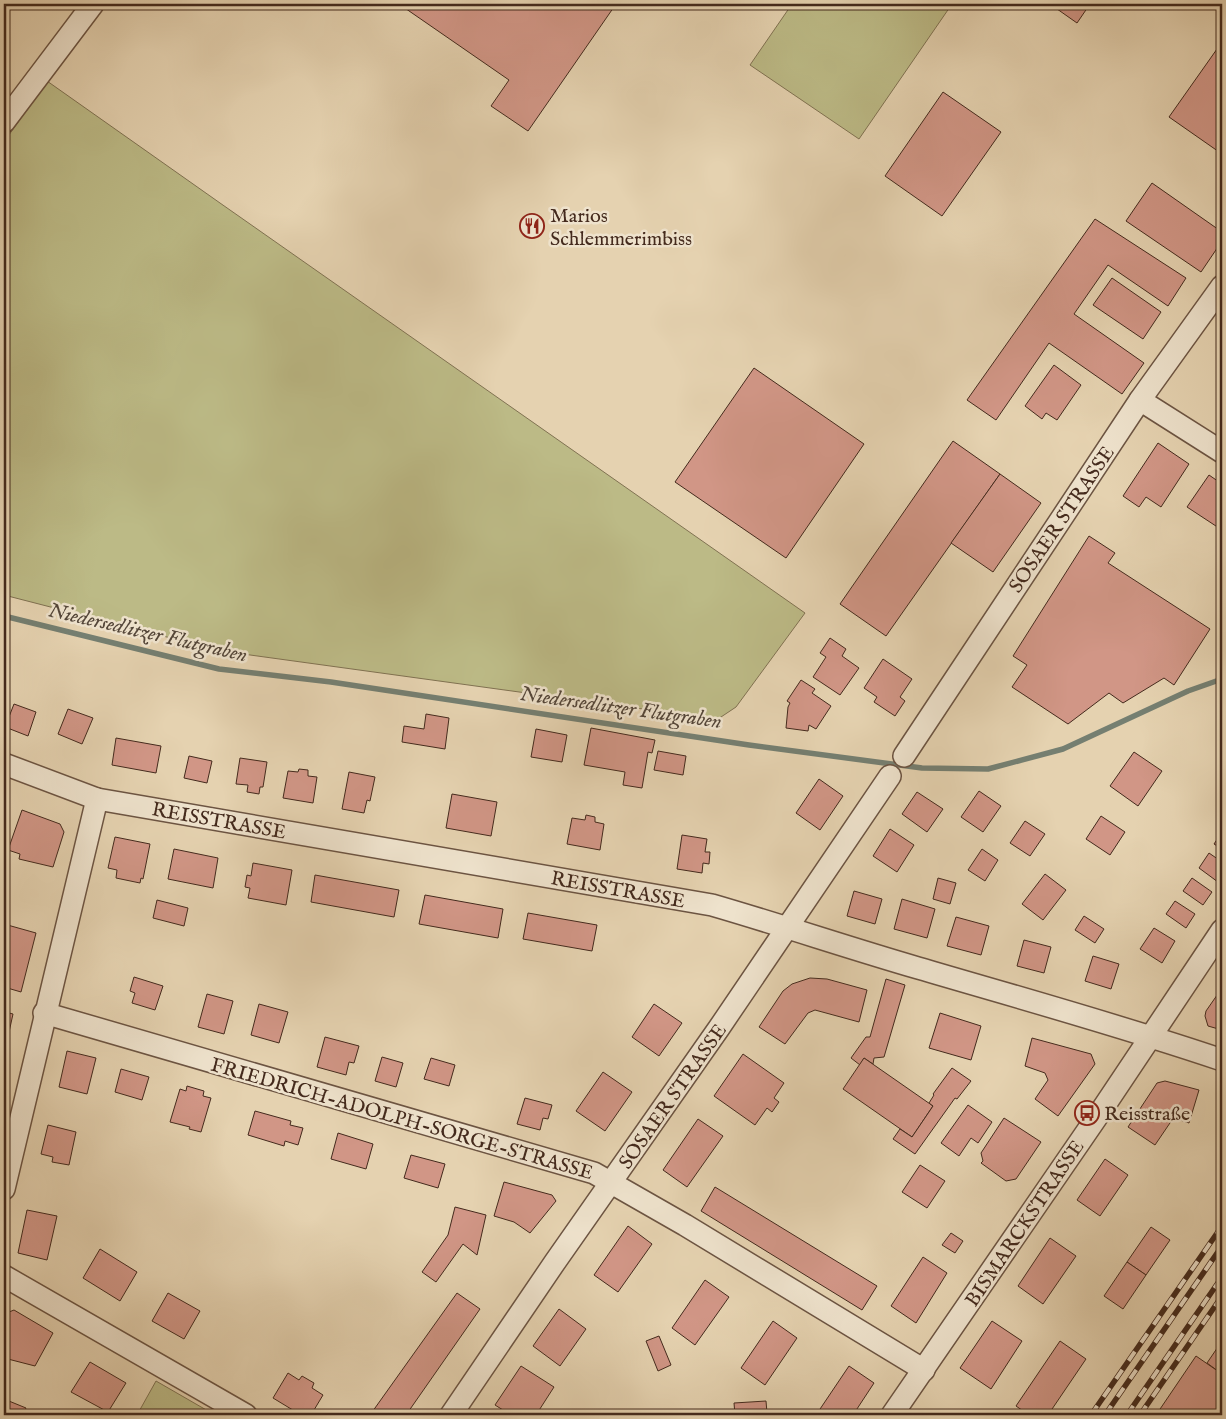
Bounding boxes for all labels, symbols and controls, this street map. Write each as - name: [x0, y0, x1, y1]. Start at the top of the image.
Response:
- place label: Marios Schlemmerimbiss: [550, 204, 692, 252]
- restaurant icon: Marios Schlemmerimbiss: [519, 213, 545, 239]
- street label: SOSAER STRASSE: [1004, 442, 1121, 598]
- water label: Niedersedlitzer Flutgraben: [45, 597, 250, 670]
- water label: Niedersedlitzer Flutgraben: [518, 681, 723, 736]
- street label: REISSTRASSE: [150, 797, 288, 846]
- street label: REISSTRASSE: [549, 866, 687, 915]
- street label: SOSAER STRASSE: [614, 1019, 733, 1174]
- street label: FRIEDRICH-ADOLPH-SORGE-STRASSE: [207, 1053, 596, 1186]
- bus stop icon: Reisstraße: [1074, 1100, 1100, 1126]
- place label: Reisstraße: [1104, 1102, 1190, 1127]
- street label: BISMARCKSTRASSE: [960, 1136, 1090, 1312]

